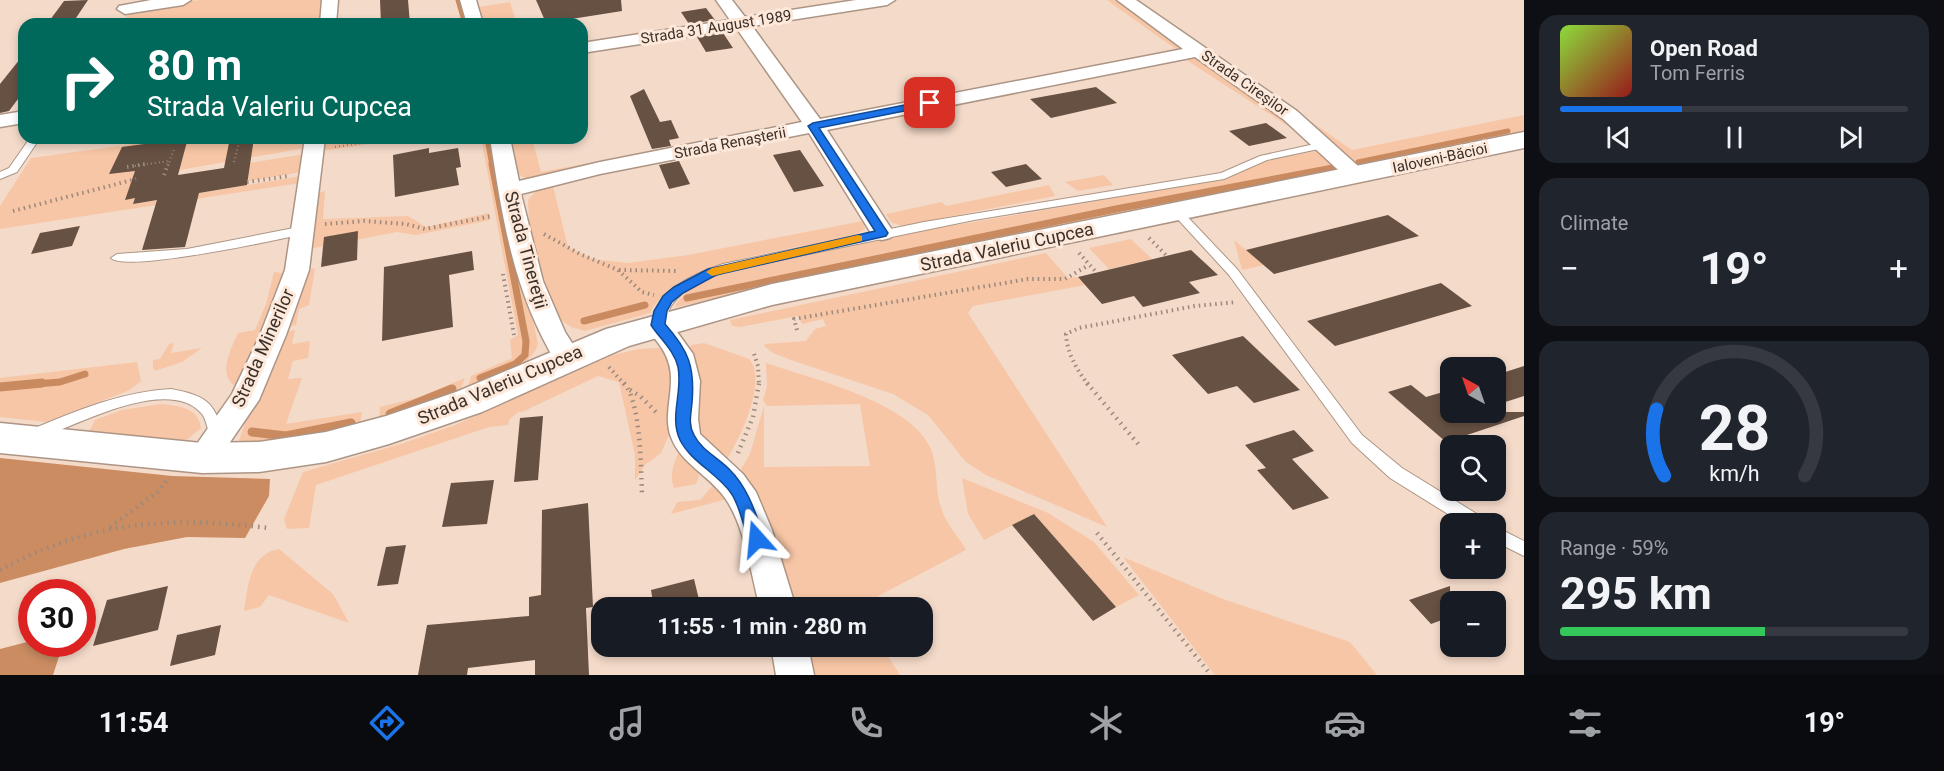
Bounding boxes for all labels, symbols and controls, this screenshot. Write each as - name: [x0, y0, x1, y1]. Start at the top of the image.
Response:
- street label: Strada 31 August 1989: [639, 6, 793, 48]
- text: Open Road: [1650, 36, 1758, 61]
- text: 80 m: [147, 41, 242, 90]
- icon: right: [48, 42, 126, 120]
- street label: Strada Cireşilor: [1198, 46, 1292, 120]
- text: Tom Ferris: [1650, 61, 1745, 85]
- pin: [904, 77, 955, 128]
- icon: arrive: [913, 86, 946, 119]
- text: Strada Valeriu Cupcea: [147, 91, 412, 123]
- icon: previous: [1602, 121, 1635, 154]
- icon: pause: [1718, 121, 1751, 154]
- icon: next: [1834, 121, 1867, 154]
- street label: Strada Renaşterii: [672, 123, 788, 163]
- street label: Ialoveni-Băcioi: [1391, 139, 1489, 177]
- street label: Strada Tinereţii: [501, 189, 552, 311]
- text: Climate: [1560, 211, 1628, 235]
- street label: Strada Valeriu Cupcea: [918, 218, 1095, 275]
- text: 19°: [1699, 242, 1769, 295]
- text: −: [1560, 249, 1579, 288]
- text: +: [1889, 249, 1908, 288]
- street label: Strada Minerilor: [227, 285, 298, 410]
- street label: Strada Valeriu Cupcea: [414, 340, 585, 429]
- north arrow: [1440, 357, 1506, 423]
- map controls: [1440, 357, 1506, 657]
- text: 28: [1698, 392, 1770, 465]
- button: search: [1440, 435, 1506, 501]
- text: km/h: [1709, 461, 1759, 486]
- position arrow: [725, 507, 789, 571]
- button: +: [1440, 513, 1506, 579]
- text: Range · 59%: [1560, 536, 1668, 560]
- text: 295 km: [1560, 567, 1712, 620]
- speed limit sign: 30: [18, 579, 96, 657]
- button: −: [1440, 591, 1506, 657]
- text: 11:55 · 1 min · 280 m: [657, 614, 867, 639]
- icon: directions: [366, 702, 408, 744]
- icon: music: [606, 702, 648, 744]
- icon: phone: [845, 702, 887, 744]
- icon: climate: [1085, 702, 1127, 744]
- icon: car: [1324, 702, 1366, 744]
- icon: filters: [1564, 702, 1606, 744]
- text: 11:54: [99, 707, 168, 739]
- text: 19°: [1804, 707, 1845, 739]

